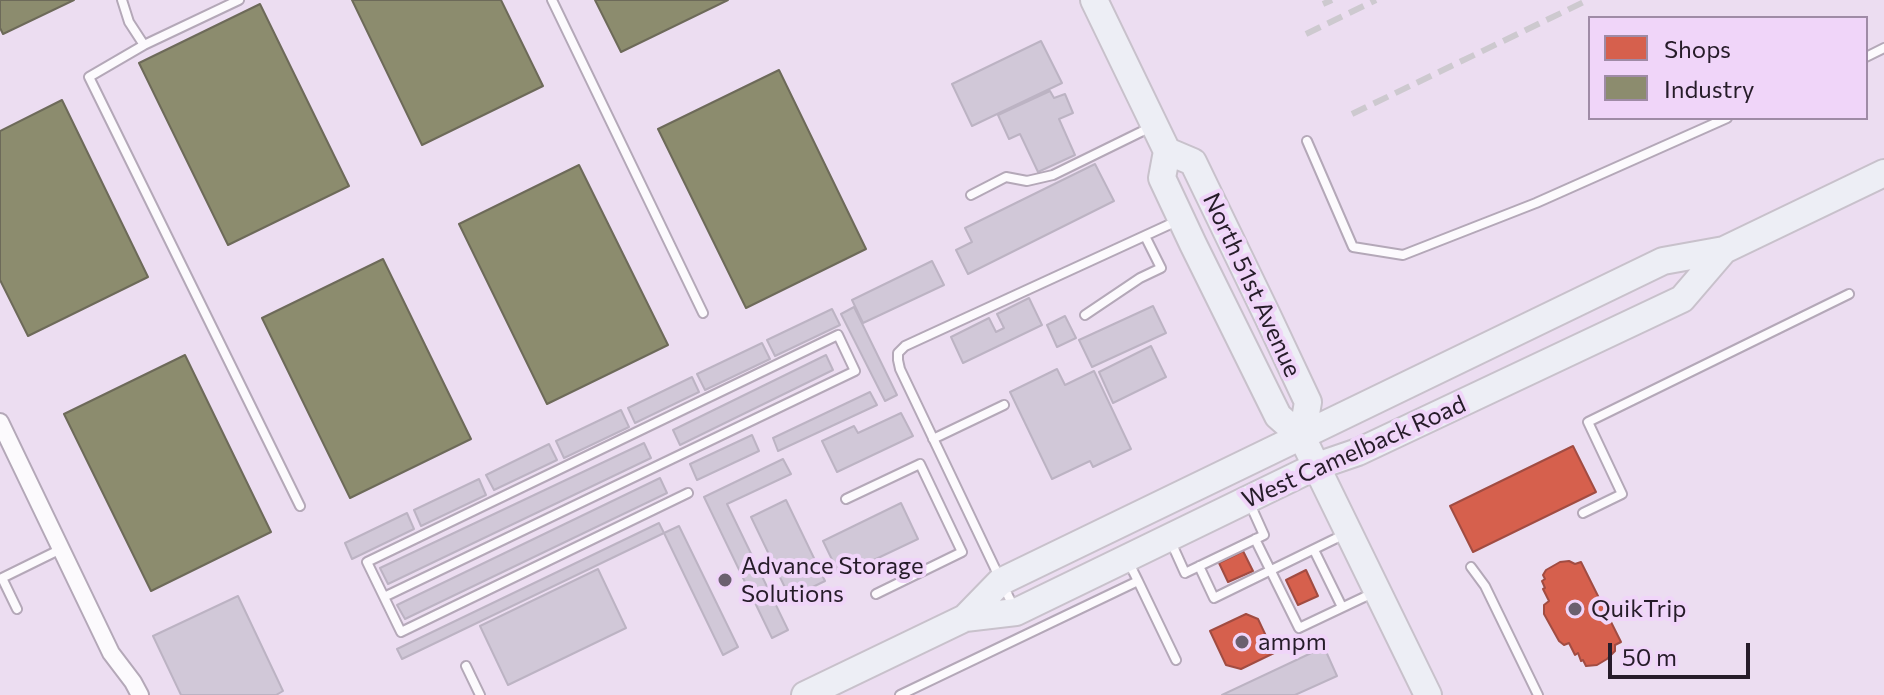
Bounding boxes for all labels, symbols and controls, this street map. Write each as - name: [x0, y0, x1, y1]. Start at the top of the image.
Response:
- legend: [1588, 16, 1868, 120]
- text: Shops: [1664, 34, 1731, 63]
- text: Industry: [1664, 74, 1754, 103]
- street label: North 51st Avenue: [1197, 188, 1307, 382]
- street label: West Camelback Road: [1238, 390, 1470, 514]
- place label: Advance Storage Solutions: [741, 552, 924, 608]
- marker: Advance Storage Solutions: [716, 571, 734, 589]
- place label: QuikTrip: [1591, 595, 1687, 623]
- marker: QuikTrip: [1566, 600, 1584, 618]
- scale bar: [1612, 627, 1754, 677]
- place label: ampm: [1258, 628, 1327, 656]
- marker: ampm: [1233, 633, 1251, 651]
- text: 50 m: [1622, 642, 1677, 671]

